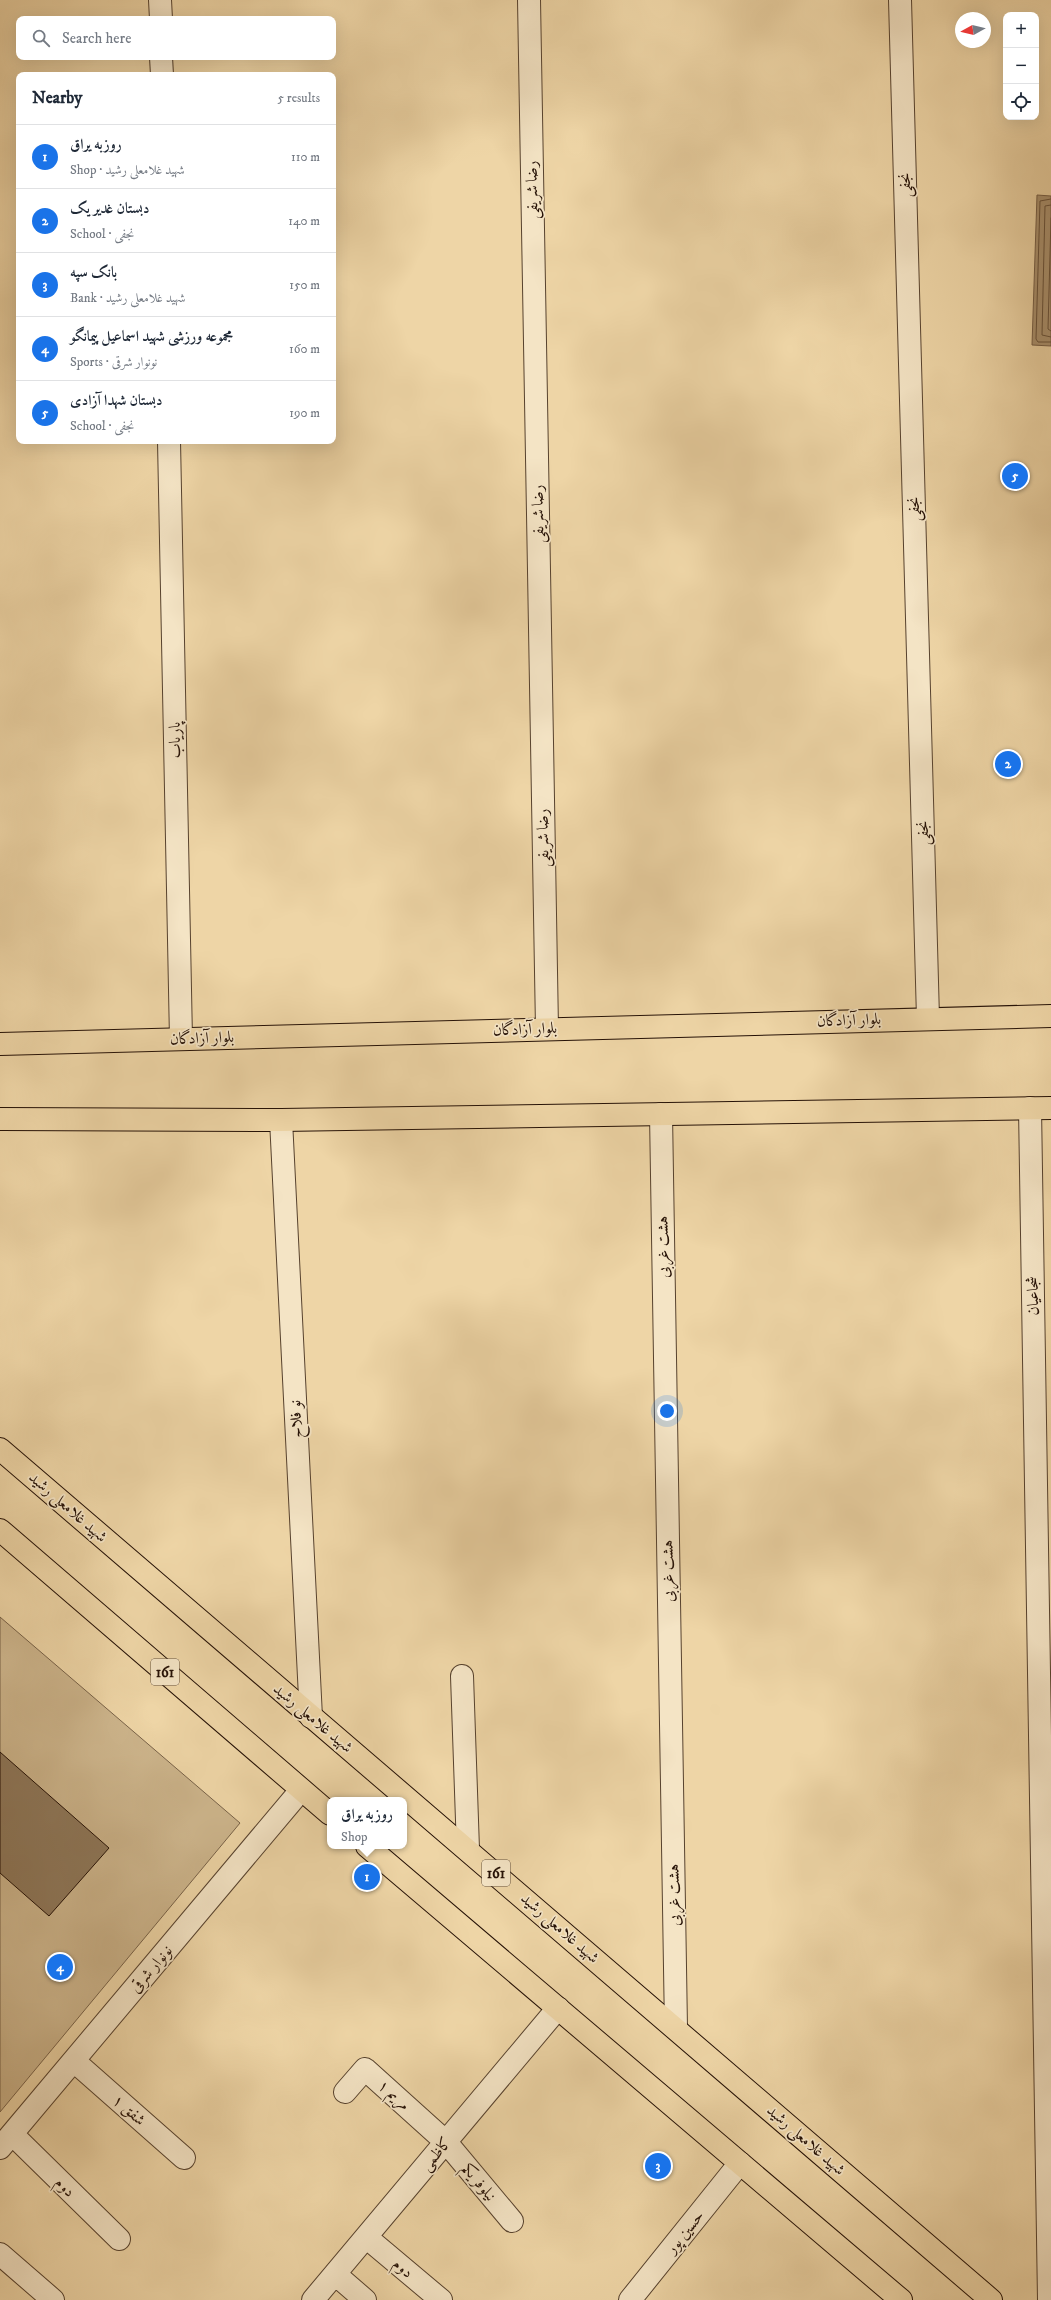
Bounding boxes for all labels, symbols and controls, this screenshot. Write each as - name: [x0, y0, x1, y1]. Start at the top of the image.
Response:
- north arrow: [955, 12, 991, 48]
- map controls: [1003, 12, 1039, 120]
- button: +: [1003, 12, 1039, 48]
- search box: [16, 16, 336, 60]
- icon: search: [30, 27, 52, 49]
- text: Search here: [62, 29, 131, 48]
- button: −: [1003, 48, 1039, 84]
- button: locate: [1003, 84, 1039, 120]
- text: Nearby: [32, 87, 82, 109]
- text: 5 results: [278, 90, 320, 106]
- text: روزبه یراق: [70, 135, 122, 154]
- text: 1: [43, 149, 47, 165]
- text: 110 m: [291, 149, 320, 165]
- street label: رضا شریفی: [521, 161, 544, 219]
- text: Shop · شهید غلامعلی رشید: [70, 162, 185, 178]
- street label: نجفی: [895, 172, 916, 198]
- text: دبستان غدیر یک: [70, 199, 150, 218]
- text: 2: [42, 213, 48, 229]
- text: 140 m: [288, 213, 320, 229]
- text: School · نجفی: [70, 226, 134, 242]
- text: بانک سپه: [70, 263, 117, 282]
- text: 3: [43, 277, 47, 293]
- text: 150 m: [289, 277, 320, 293]
- text: Bank · شهید غلامعلی رشید: [70, 290, 185, 306]
- text: مجموعه ورزشی شهید اسماعیل پیمانگو: [70, 327, 233, 346]
- text: 4: [41, 341, 49, 357]
- text: 160 m: [289, 341, 320, 357]
- text: Sports · نونوار شرقی: [70, 354, 157, 370]
- text: دبستان شهدا آزادی: [70, 391, 163, 410]
- text: 5: [42, 405, 48, 421]
- text: 190 m: [289, 405, 320, 421]
- text: School · نجفی: [70, 418, 134, 434]
- pin: 5: [1002, 461, 1028, 491]
- street label: رضا شریفی: [527, 485, 550, 543]
- street label: نجفی: [904, 496, 925, 522]
- street label: پاریاب: [165, 721, 186, 758]
- pin: 2: [995, 749, 1021, 779]
- street label: رضا شریفی: [532, 809, 555, 867]
- street label: نجفی: [913, 820, 934, 846]
- street label: بلوار آزادگان: [816, 1009, 882, 1031]
- street label: بلوار آزادگان: [492, 1018, 558, 1040]
- street label: بلوار آزادگان: [169, 1027, 235, 1049]
- street label: هشت غربی: [652, 1216, 675, 1278]
- street label: شجاعیان: [1023, 1276, 1043, 1316]
- street label: نو فلاح: [285, 1399, 311, 1439]
- your location: [657, 1401, 677, 1421]
- street label: شهید غلامعلی رشید: [24, 1467, 112, 1547]
- street label: هشت غربی: [657, 1540, 680, 1602]
- road number: 161: [151, 1659, 179, 1685]
- street label: شهید غلامعلی رشید: [268, 1679, 357, 1758]
- popup: [327, 1797, 407, 1849]
- text: روزبه یراق: [341, 1805, 393, 1824]
- text: Shop: [341, 1829, 368, 1845]
- road number: 161: [482, 1860, 510, 1886]
- pin: 1: [354, 1862, 380, 1892]
- street label: هشت غربی: [663, 1864, 686, 1926]
- street label: شهید غلامعلی رشید: [516, 1888, 604, 1968]
- street label: نونوار شرقی: [125, 1941, 177, 1997]
- pin: 4: [47, 1952, 73, 1982]
- street label: مریم ۱: [371, 2075, 414, 2118]
- street label: شفق ۱: [108, 2090, 150, 2130]
- street label: شهید غلامعلی رشید: [762, 2100, 850, 2180]
- street label: کاظمی: [416, 2133, 457, 2176]
- pin: 3: [645, 2151, 671, 2181]
- street label: نیلوفر یکم: [453, 2159, 501, 2209]
- street label: دوم: [48, 2173, 79, 2204]
- street label: حسین پور: [660, 2206, 709, 2260]
- street label: دوم: [386, 2254, 417, 2285]

